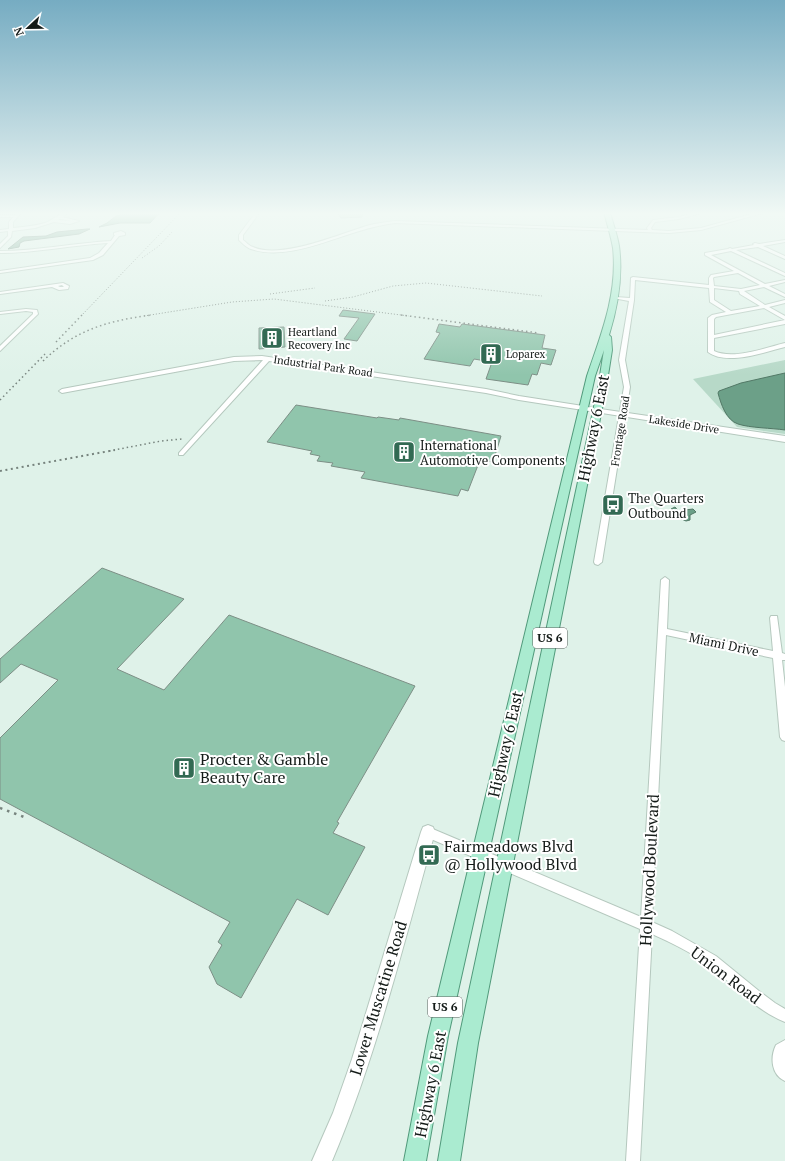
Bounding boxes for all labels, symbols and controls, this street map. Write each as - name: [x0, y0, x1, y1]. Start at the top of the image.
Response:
- north arrow: [8, 8, 48, 48]
- text: N: [10, 25, 27, 38]
- building icon: Heartland Recovery Inc: [259, 325, 285, 351]
- place label: Heartland Recovery Inc: [288, 325, 350, 352]
- building icon: Loparex: [478, 341, 504, 367]
- place label: Loparex: [506, 347, 545, 361]
- street label: Industrial Park Road: [273, 352, 373, 380]
- street label: Highway 6 East: [572, 373, 614, 483]
- street label: Frontage Road: [608, 395, 632, 467]
- street label: Lakeside Drive: [648, 412, 721, 437]
- place label: International Automotive Components: [420, 436, 565, 469]
- building icon: International Automotive Components: [391, 439, 417, 465]
- place label: The Quarters Outbound: [628, 489, 704, 522]
- bus stop icon: The Quarters Outbound: [600, 492, 626, 518]
- road number: US 6: [533, 628, 567, 648]
- street label: Miami Drive: [687, 628, 761, 660]
- street label: Highway 6 East: [482, 689, 528, 799]
- place label: Procter & Gamble Beauty Care: [200, 748, 328, 788]
- building icon: Procter & Gamble Beauty Care: [171, 755, 197, 781]
- street label: Hollywood Boulevard: [634, 793, 664, 947]
- place label: Fairmeadows Blvd @ Hollywood Blvd: [444, 835, 577, 875]
- bus stop icon: Fairmeadows Blvd @ Hollywood Blvd: [416, 842, 442, 868]
- street label: Lower Muscatine Road: [344, 918, 412, 1078]
- street label: Union Road: [686, 941, 766, 1009]
- road number: US 6: [428, 997, 462, 1017]
- street label: Highway 6 East: [409, 1029, 451, 1139]

